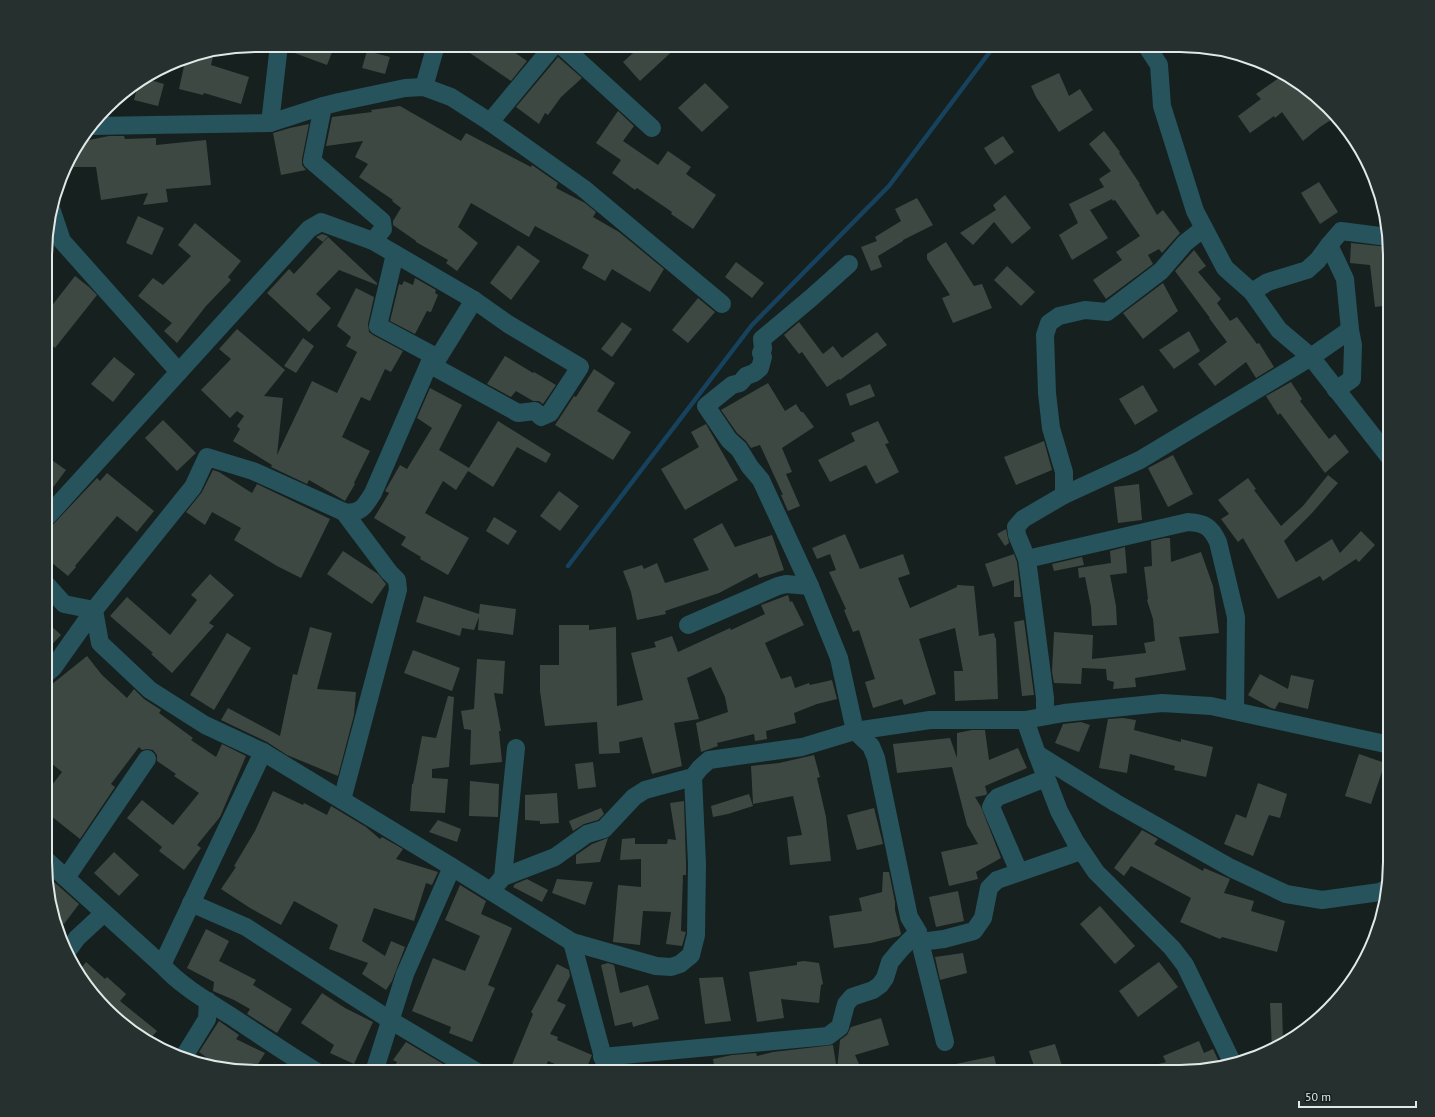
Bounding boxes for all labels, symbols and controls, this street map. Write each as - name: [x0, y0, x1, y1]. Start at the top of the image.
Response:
- scale bar: [1299, 1083, 1416, 1109]
- text: 50 m: [1305, 1089, 1331, 1104]

